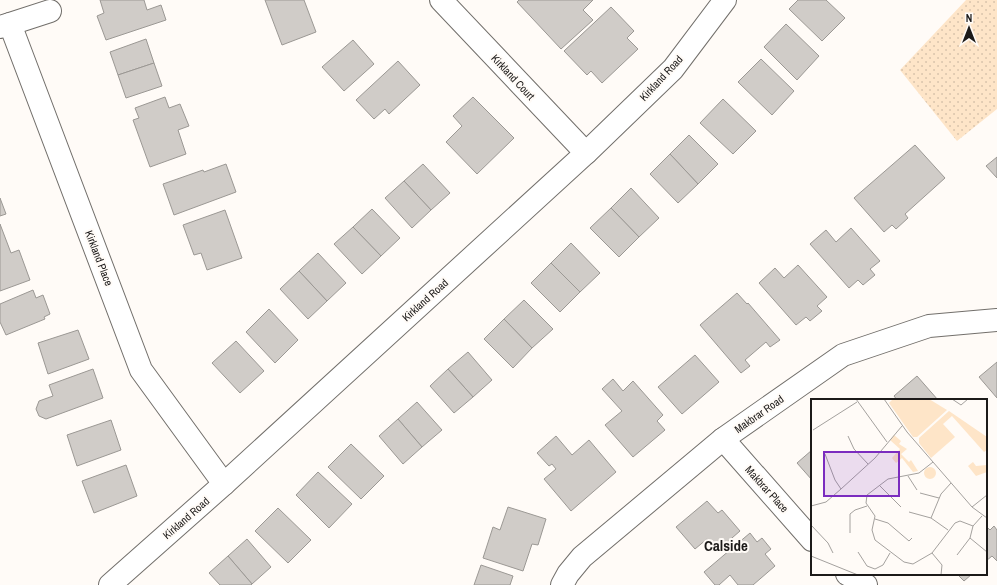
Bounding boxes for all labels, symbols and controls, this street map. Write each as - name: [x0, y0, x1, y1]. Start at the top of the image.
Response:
- north arrow: [949, 8, 989, 48]
- text: N: [966, 11, 972, 25]
- street label: Kirkland Court: [488, 51, 538, 103]
- street label: Kirkland Road: [636, 52, 686, 104]
- street label: Kirkland Place: [82, 228, 116, 288]
- street label: Kirkland Road: [399, 276, 451, 324]
- street label: Makbrar Road: [732, 392, 786, 436]
- inset map: [811, 399, 987, 575]
- street label: Makbrar Place: [742, 463, 792, 515]
- street label: Kirkland Road: [160, 494, 212, 542]
- district label: Calside: [704, 535, 748, 556]

